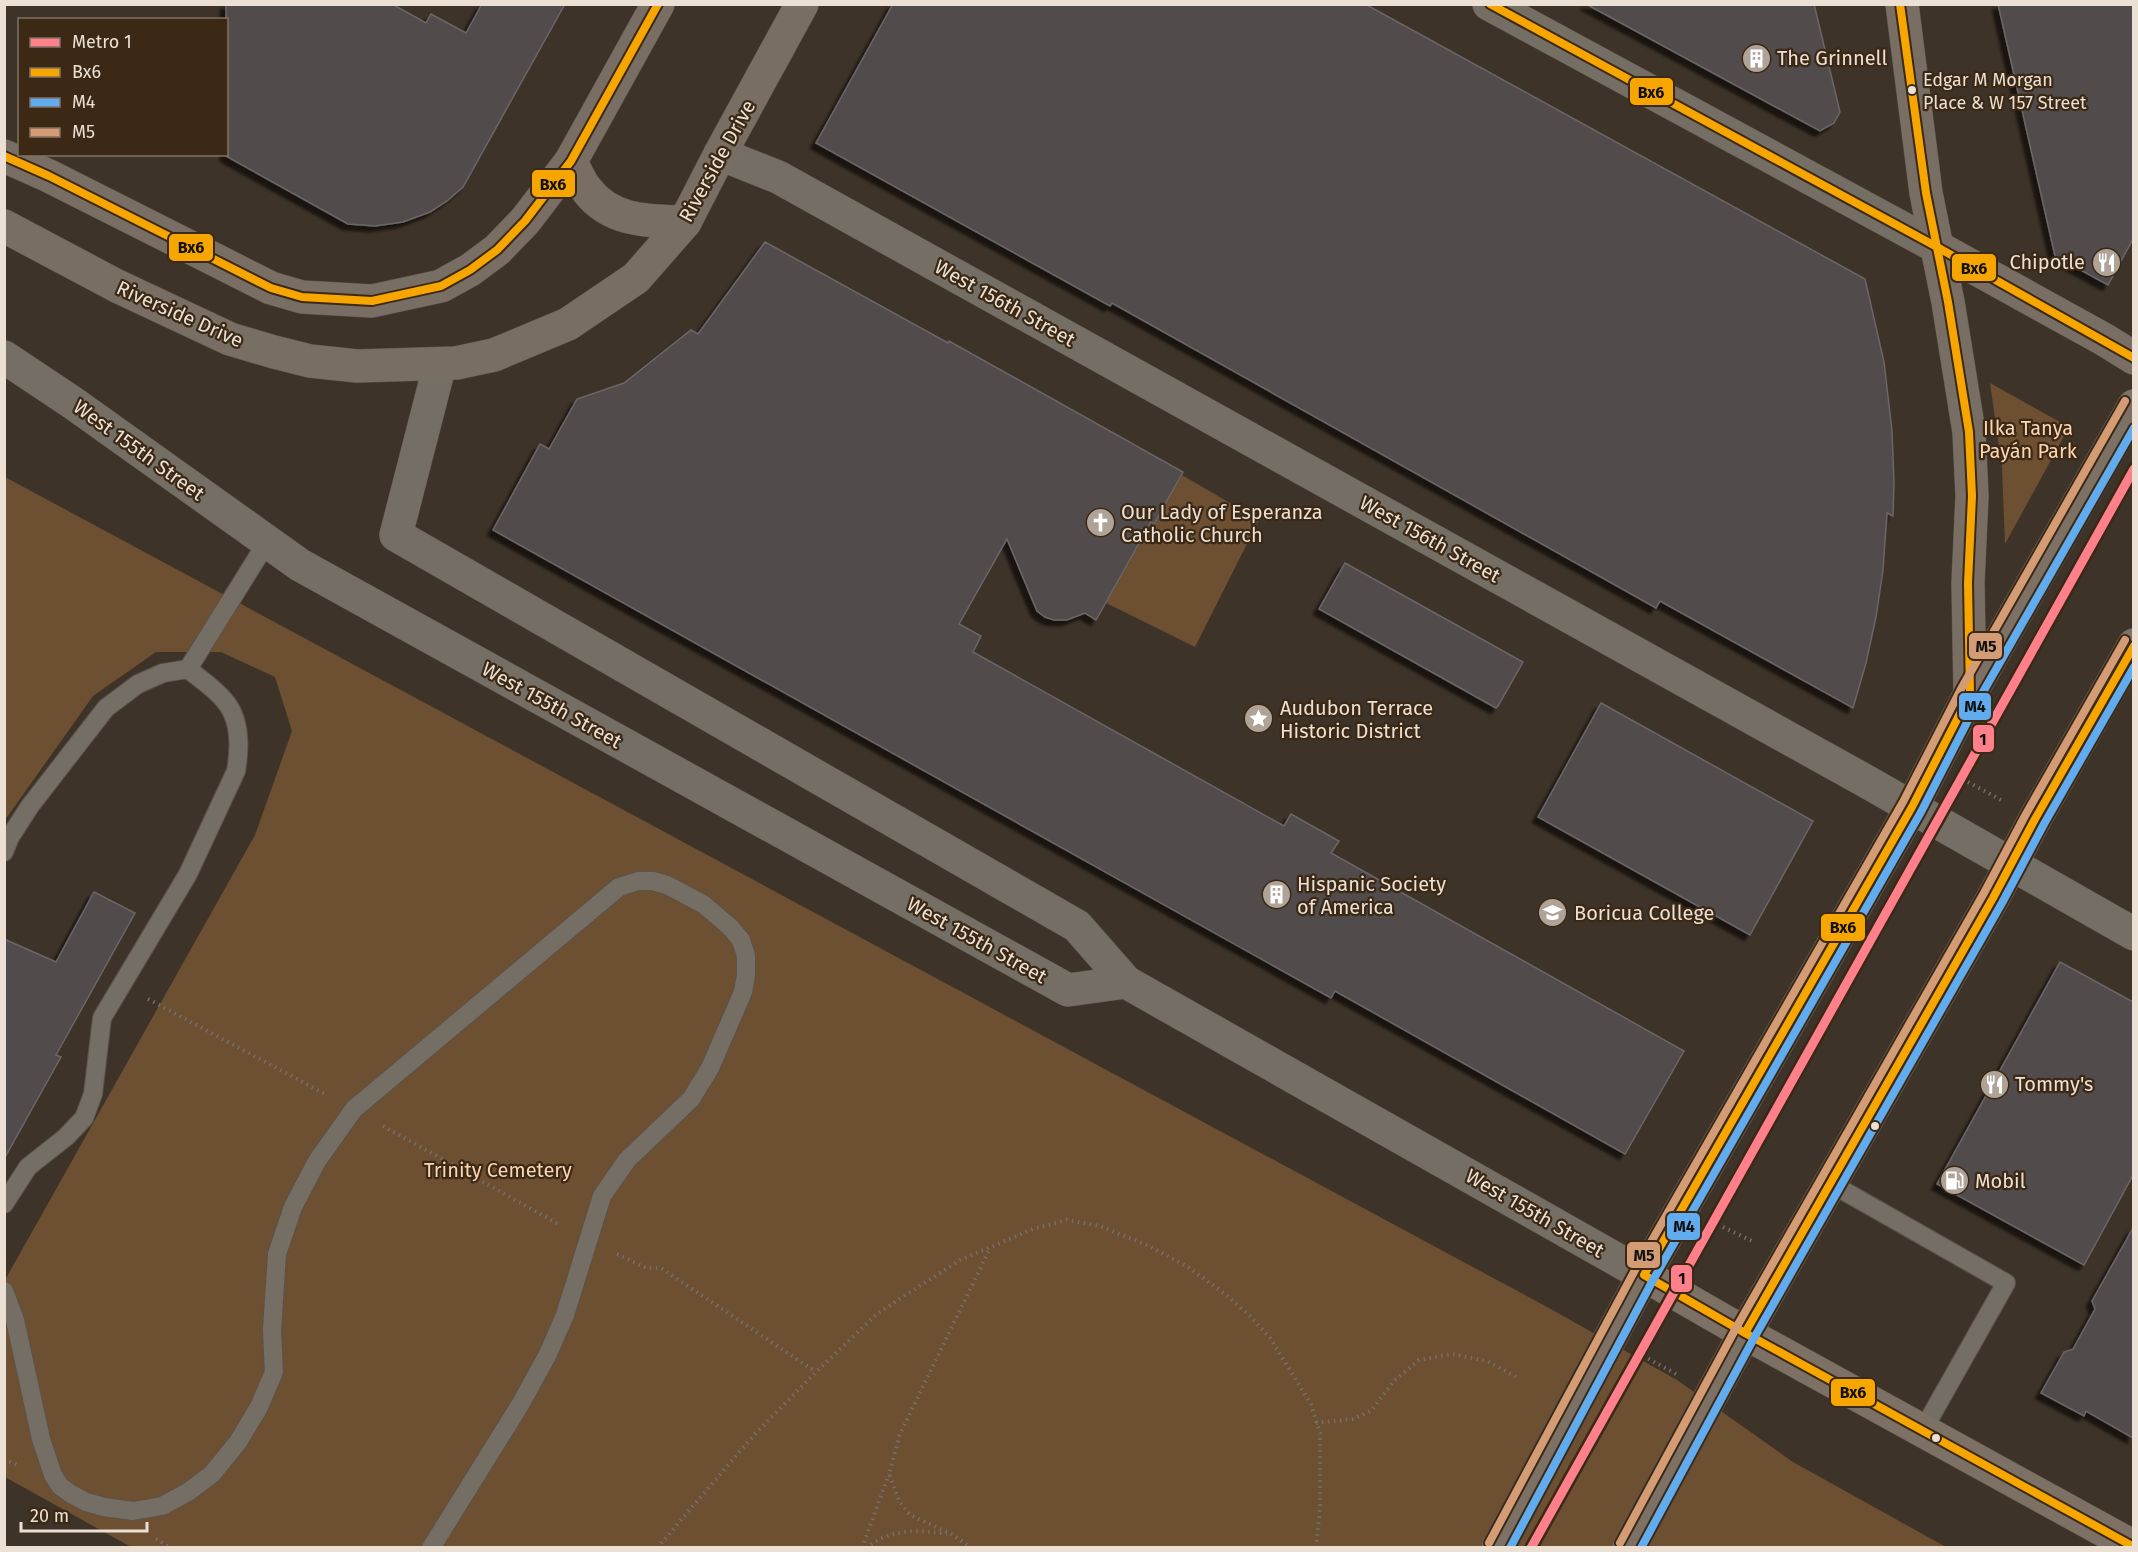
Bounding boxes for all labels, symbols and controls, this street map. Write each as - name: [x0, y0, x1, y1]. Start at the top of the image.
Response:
- legend: [18, 18, 228, 156]
- text: Metro 1: [72, 31, 132, 53]
- building icon: The Grinnell: [1740, 42, 1772, 74]
- place label: The Grinnell: [1777, 46, 1887, 70]
- text: Bx6: [72, 61, 101, 83]
- place label: Edgar M Morgan Place & W 157 Street: [1923, 69, 2087, 114]
- line badge: Bx6: [1629, 77, 1674, 106]
- text: Bx6: [1638, 83, 1664, 102]
- marker: Edgar M Morgan Place & W 157 Street: [1906, 84, 1918, 96]
- text: M4: [72, 91, 96, 113]
- street label: Riverside Drive: [674, 96, 760, 226]
- text: M5: [72, 121, 95, 143]
- line badge: Bx6: [531, 169, 576, 198]
- text: Bx6: [540, 175, 566, 194]
- line badge: Bx6: [168, 233, 214, 262]
- text: Bx6: [178, 238, 204, 257]
- restaurant icon: Chipotle: [2090, 246, 2122, 278]
- place label: Chipotle: [2009, 250, 2085, 274]
- line badge: Bx6: [1951, 253, 1997, 282]
- street label: West 156th Street: [931, 254, 1080, 352]
- text: Bx6: [1961, 259, 1987, 278]
- street label: Riverside Drive: [113, 275, 247, 353]
- street label: West 155th Street: [69, 394, 210, 506]
- park label: Ilka Tanya Payán Park: [1979, 416, 2078, 463]
- street label: West 156th Street: [1356, 490, 1505, 588]
- place label: Our Lady of Esperanza Catholic Church: [1121, 500, 1323, 547]
- church icon: Our Lady of Esperanza Catholic Church: [1084, 507, 1116, 539]
- line badge: M5: [1968, 632, 2003, 660]
- text: M5: [1975, 637, 1997, 656]
- street label: West 155th Street: [478, 657, 627, 754]
- line badge: M4: [1958, 692, 1992, 721]
- place label: Audubon Terrace Historic District: [1280, 696, 1433, 743]
- text: M4: [1964, 697, 1986, 716]
- place icon: Audubon Terrace Historic District: [1243, 703, 1275, 735]
- line badge: 1: [1972, 724, 1995, 753]
- text: 1: [1979, 730, 1987, 749]
- place label: Hispanic Society of America: [1297, 872, 1446, 919]
- building icon: Hispanic Society of America: [1260, 879, 1292, 911]
- street label: West 155th Street: [903, 892, 1052, 989]
- school or university icon: Boricua College: [1537, 897, 1569, 929]
- place label: Boricua College: [1574, 901, 1714, 925]
- line badge: Bx6: [1820, 913, 1866, 942]
- text: Bx6: [1830, 918, 1856, 937]
- restaurant icon: Tommy's: [1978, 1068, 2010, 1100]
- place label: Tommy's: [2015, 1072, 2093, 1096]
- unlabelled marker: [1869, 1120, 1881, 1132]
- park label: Trinity Cemetery: [424, 1158, 572, 1182]
- street label: West 155th Street: [1461, 1164, 1609, 1263]
- fuel station icon: Mobil: [1938, 1165, 1970, 1197]
- place label: Mobil: [1975, 1169, 2026, 1193]
- line badge: M4: [1666, 1212, 1701, 1241]
- text: M4: [1673, 1217, 1695, 1236]
- line badge: M5: [1626, 1241, 1661, 1269]
- text: M5: [1633, 1246, 1655, 1265]
- line badge: 1: [1670, 1264, 1693, 1293]
- text: 1: [1678, 1269, 1686, 1288]
- line badge: Bx6: [1830, 1378, 1876, 1407]
- text: Bx6: [1840, 1383, 1866, 1402]
- unlabelled marker: [1930, 1432, 1942, 1444]
- scale bar: [21, 1495, 147, 1533]
- text: 20 m: [30, 1505, 69, 1527]

